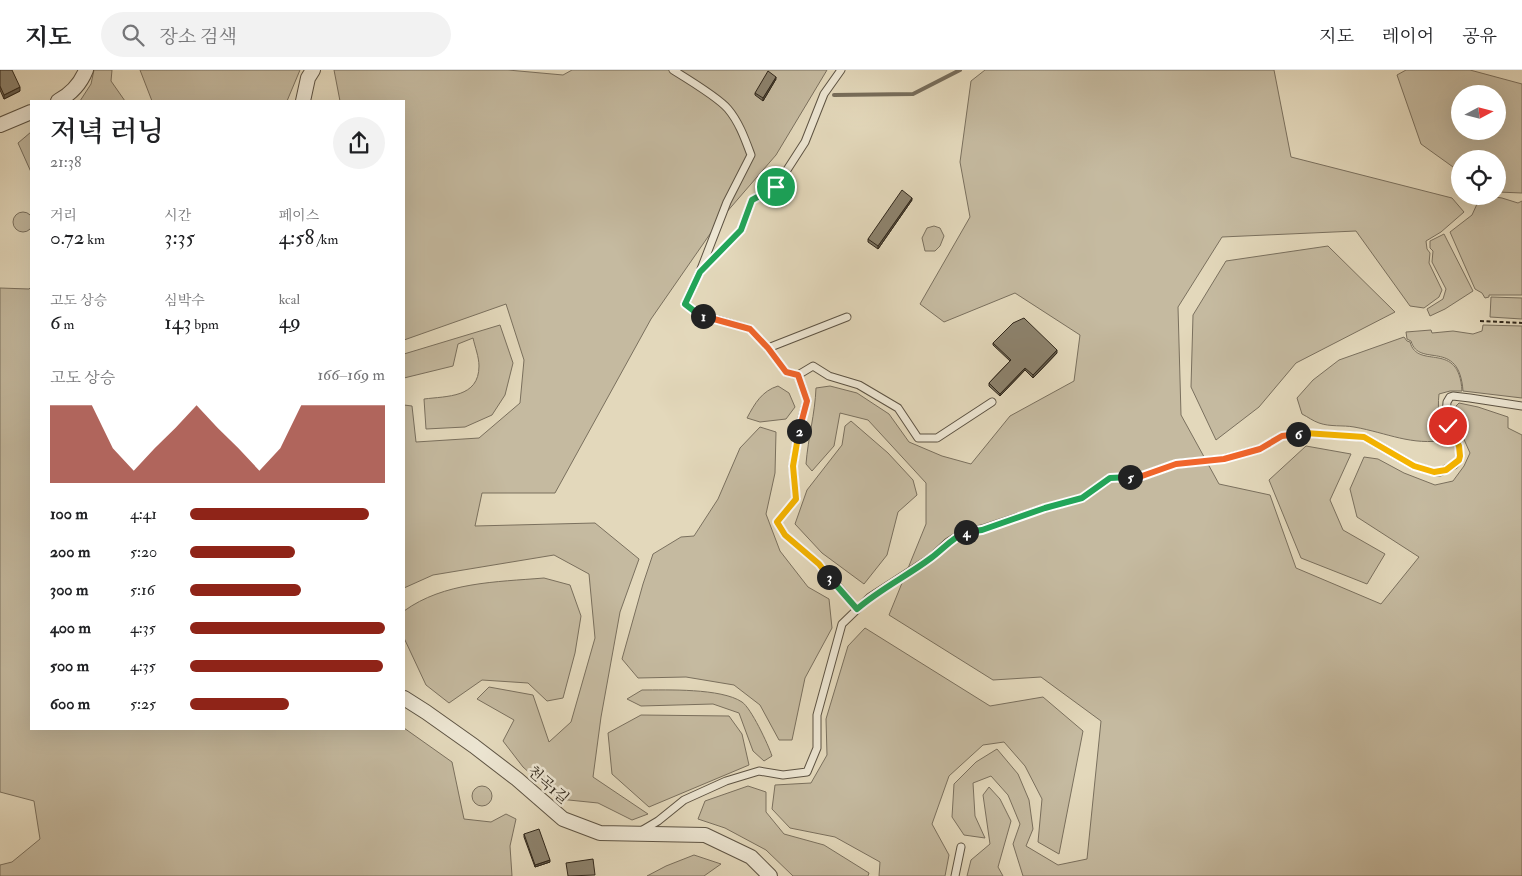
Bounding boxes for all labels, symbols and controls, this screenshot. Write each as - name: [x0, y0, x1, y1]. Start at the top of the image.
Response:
- search box: [101, 12, 451, 57]
- icon: search: [119, 21, 147, 49]
- text: 지도: [25, 22, 71, 53]
- text: 장소 검색: [159, 25, 237, 49]
- text: 지도: [1319, 25, 1354, 48]
- text: 레이어: [1382, 25, 1434, 48]
- text: 공유: [1462, 25, 1497, 48]
- north arrow: [1451, 85, 1506, 140]
- map controls: [1451, 85, 1506, 205]
- text: 저녁 러닝: [50, 115, 164, 150]
- button: share: [333, 117, 385, 169]
- button: locate: [1451, 150, 1506, 205]
- text: 21:38: [50, 152, 81, 172]
- pin: [755, 166, 797, 208]
- icon: arrive: [762, 173, 790, 201]
- text: 거리: [50, 207, 77, 224]
- text: 시간: [164, 207, 191, 224]
- text: 페이스: [279, 207, 319, 224]
- text: 0.72: [50, 224, 84, 251]
- text: 3:35: [164, 224, 195, 251]
- text: 4:58: [279, 224, 314, 251]
- text: km: [84, 231, 105, 248]
- text: /km: [314, 231, 338, 248]
- text: kcal: [279, 291, 300, 308]
- text: 고도 상승: [50, 292, 107, 309]
- text: 심박수: [164, 292, 205, 309]
- pin: 1: [690, 304, 716, 328]
- text: 49: [279, 308, 301, 335]
- text: 1: [701, 308, 706, 325]
- text: 6: [50, 309, 61, 336]
- text: 143: [164, 309, 191, 336]
- text: m: [61, 316, 74, 333]
- text: bpm: [191, 316, 219, 333]
- text: 166–169 m: [317, 365, 385, 385]
- text: 고도 상승: [50, 368, 115, 388]
- pin: [1427, 405, 1469, 447]
- icon: check: [1434, 412, 1462, 440]
- pin: 2: [786, 418, 812, 444]
- pin: 6: [1286, 422, 1310, 446]
- text: 2: [796, 423, 803, 440]
- text: 6: [1295, 426, 1302, 443]
- pin: 5: [1118, 464, 1142, 490]
- text: 5: [1127, 469, 1134, 486]
- text: 100 m: [50, 504, 88, 524]
- text: 4:41: [130, 504, 157, 524]
- pin: 4: [954, 520, 978, 544]
- text: 4: [963, 524, 970, 541]
- text: 200 m: [50, 542, 90, 562]
- text: 5:20: [130, 542, 157, 562]
- pin: 3: [816, 564, 842, 590]
- text: 3: [827, 569, 832, 586]
- text: 300 m: [50, 580, 88, 600]
- text: 5:16: [130, 580, 155, 600]
- text: 400 m: [50, 618, 91, 638]
- text: 4:35: [130, 618, 156, 638]
- text: 500 m: [50, 656, 89, 676]
- text: 4:35: [130, 656, 156, 676]
- text: 600 m: [50, 694, 90, 714]
- text: 5:25: [130, 694, 156, 714]
- street label: 천곡1길: [523, 762, 573, 808]

